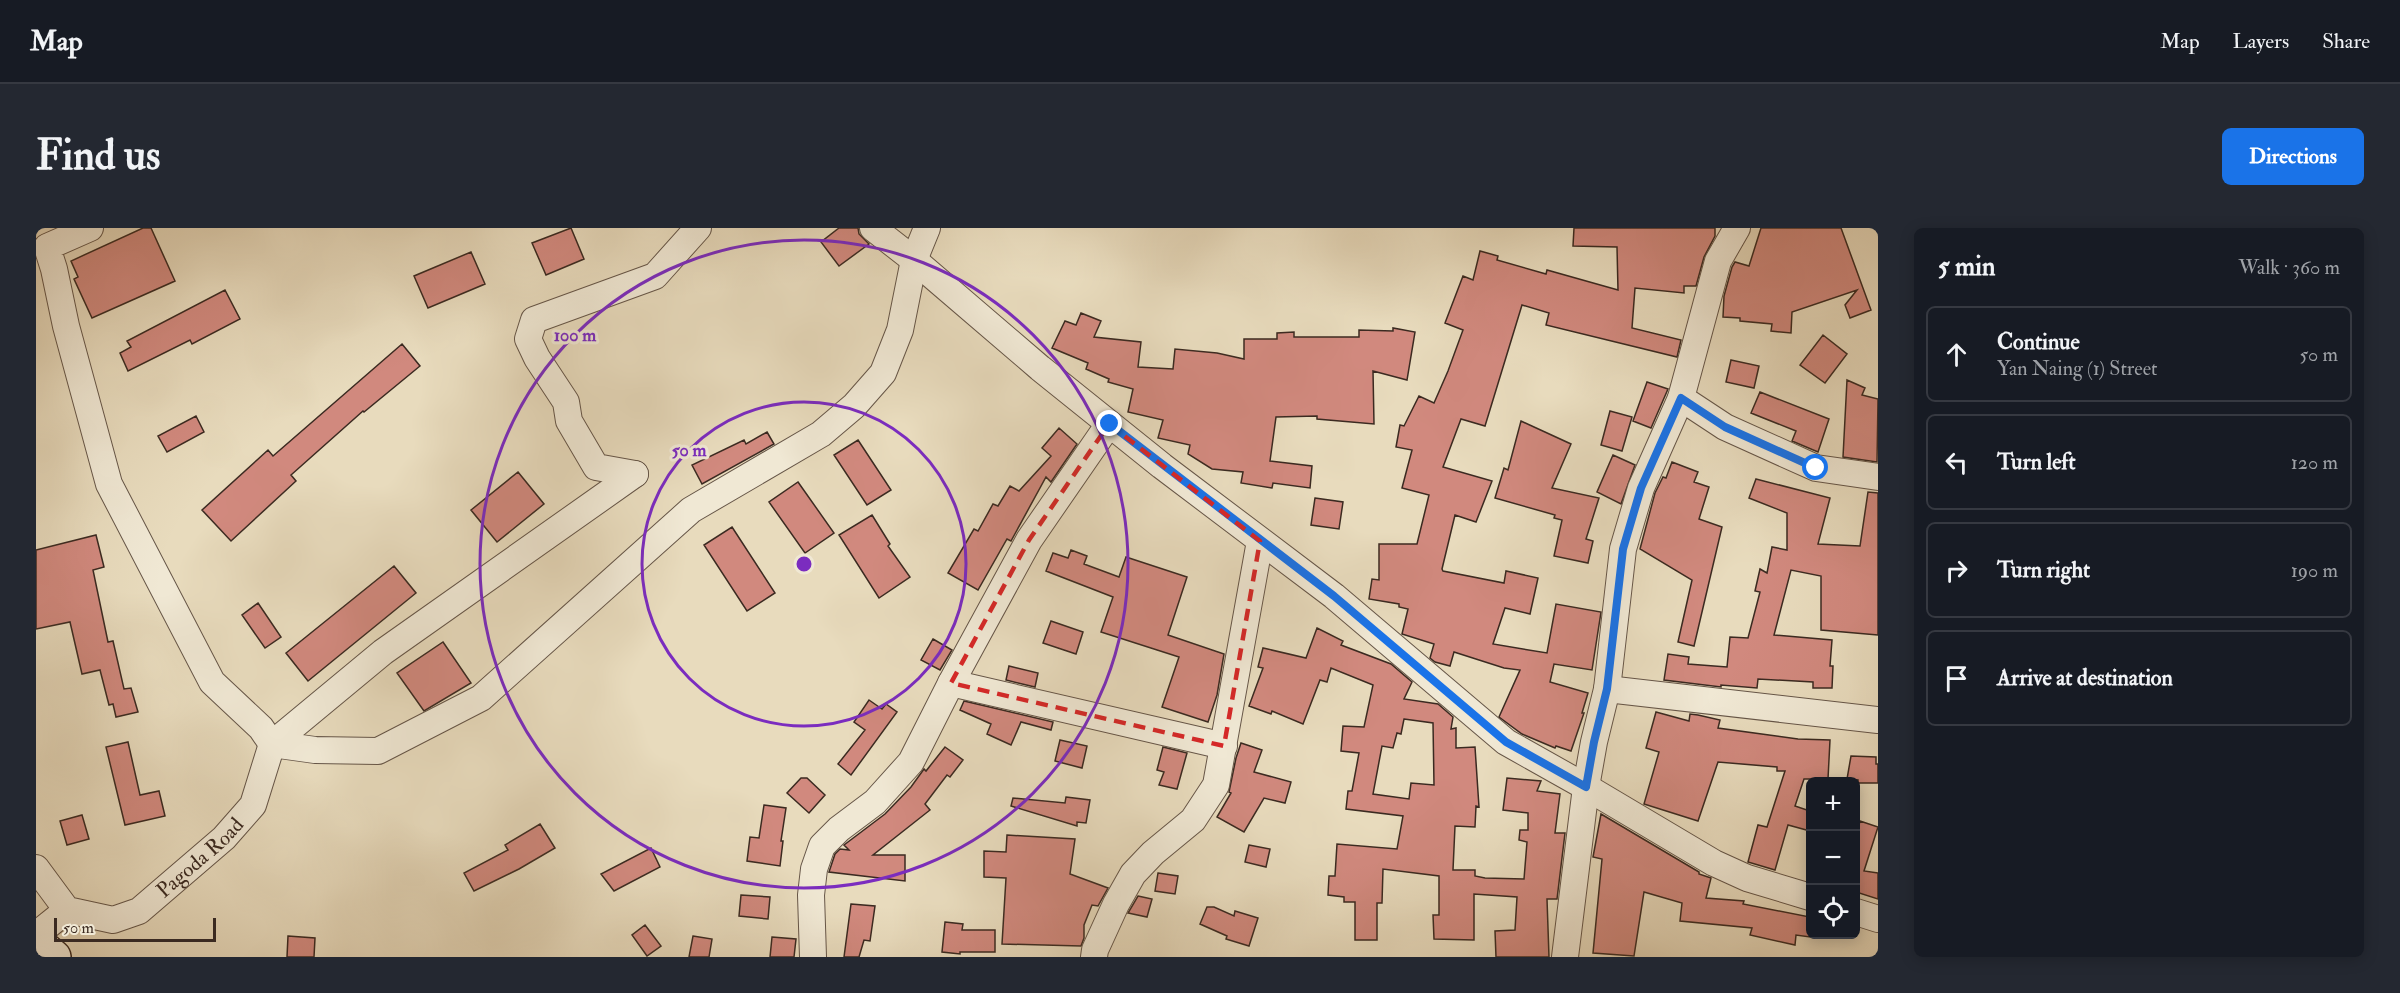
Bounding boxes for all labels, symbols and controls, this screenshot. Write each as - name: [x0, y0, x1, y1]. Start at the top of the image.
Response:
- text: Map: [30, 24, 83, 59]
- text: Map: [2160, 28, 2200, 55]
- text: Layers: [2233, 28, 2289, 55]
- text: Share: [2322, 28, 2370, 55]
- button: Directions: [2222, 128, 2364, 185]
- text: Find us: [36, 130, 160, 182]
- text: 5 min: [1938, 251, 1995, 283]
- text: Walk · 360 m: [2238, 255, 2340, 280]
- text: 100 m: [554, 324, 597, 347]
- text: Continue: [1997, 328, 2080, 356]
- icon: ahead: [1940, 338, 1973, 371]
- text: 50 m: [2299, 342, 2338, 367]
- text: Yan Naing (1) Street: [1997, 356, 2157, 381]
- route end: [1096, 410, 1122, 436]
- text: 50 m: [672, 439, 707, 462]
- icon: left: [1940, 446, 1973, 479]
- text: Turn left: [1997, 448, 2076, 476]
- text: 120 m: [2291, 450, 2338, 475]
- route start: [1802, 454, 1828, 480]
- centre of rings: [794, 554, 814, 574]
- icon: right: [1940, 554, 1973, 587]
- text: Turn right: [1997, 556, 2090, 584]
- text: 190 m: [2291, 558, 2338, 583]
- icon: arrive: [1940, 662, 1973, 695]
- text: Arrive at destination: [1997, 664, 2173, 692]
- map controls: [1806, 777, 1860, 939]
- button: +: [1806, 777, 1860, 831]
- street label: Pagoda Road: [151, 811, 250, 904]
- button: −: [1806, 831, 1860, 885]
- button: locate: [1806, 885, 1860, 939]
- scale bar: [54, 915, 216, 942]
- text: 50 m: [63, 918, 94, 938]

